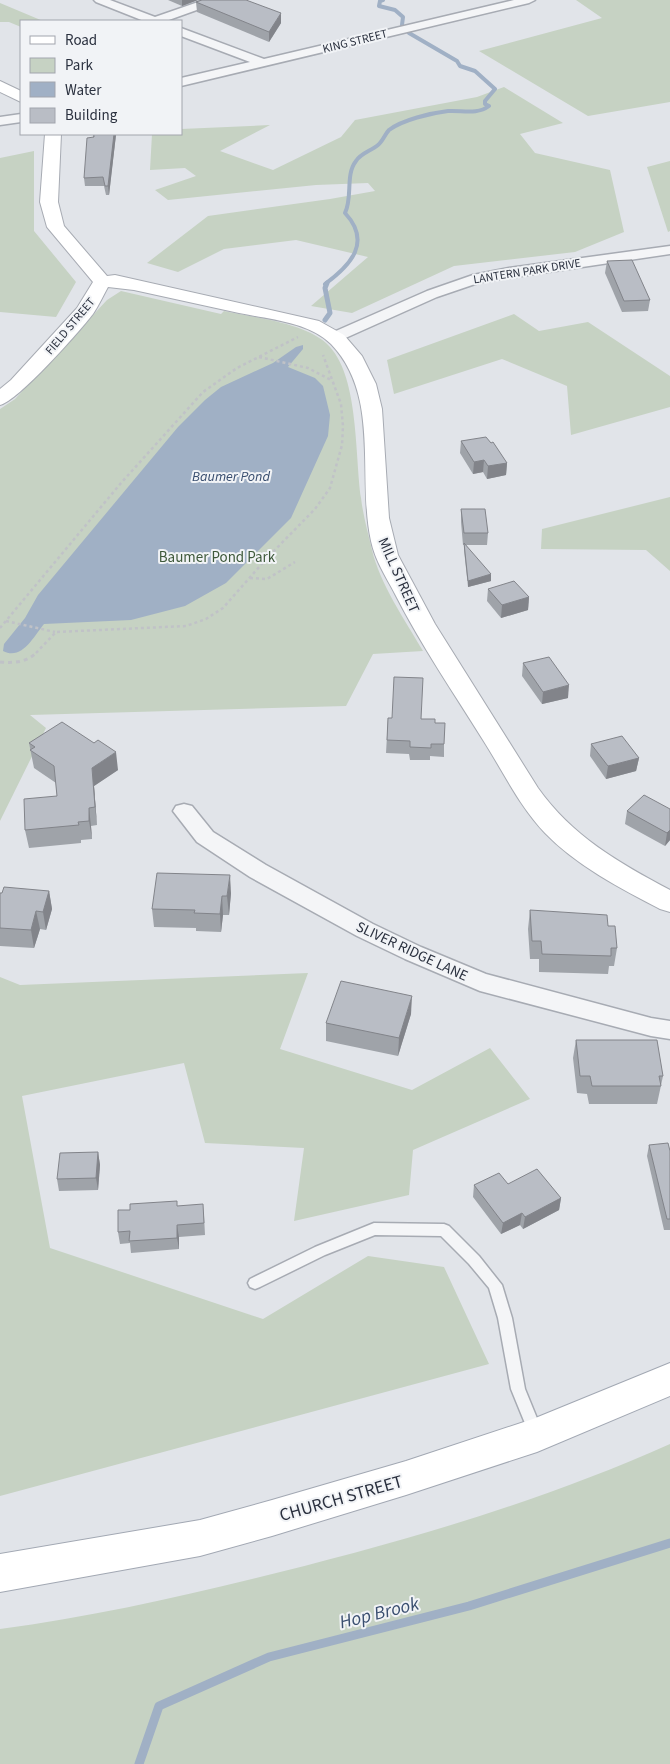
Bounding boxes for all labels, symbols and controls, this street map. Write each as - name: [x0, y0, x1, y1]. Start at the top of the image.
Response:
- legend: [20, 20, 182, 135]
- street label: KING STREET: [321, 25, 390, 58]
- text: Road: [65, 30, 97, 51]
- text: Park: [65, 55, 94, 76]
- text: Water: [65, 80, 102, 101]
- text: Building: [65, 105, 118, 126]
- street label: LANTERN PARK DRIVE: [472, 255, 582, 288]
- street label: FIELD STREET: [42, 294, 100, 358]
- water label: Baumer Pond: [192, 467, 270, 487]
- street label: MILL STREET: [373, 534, 425, 616]
- park label: Baumer Pond Park: [159, 547, 276, 568]
- street label: SLIVER RIDGE LANE: [352, 916, 471, 987]
- street label: CHURCH STREET: [277, 1469, 406, 1528]
- water label: Hop Brook: [337, 1590, 423, 1636]

